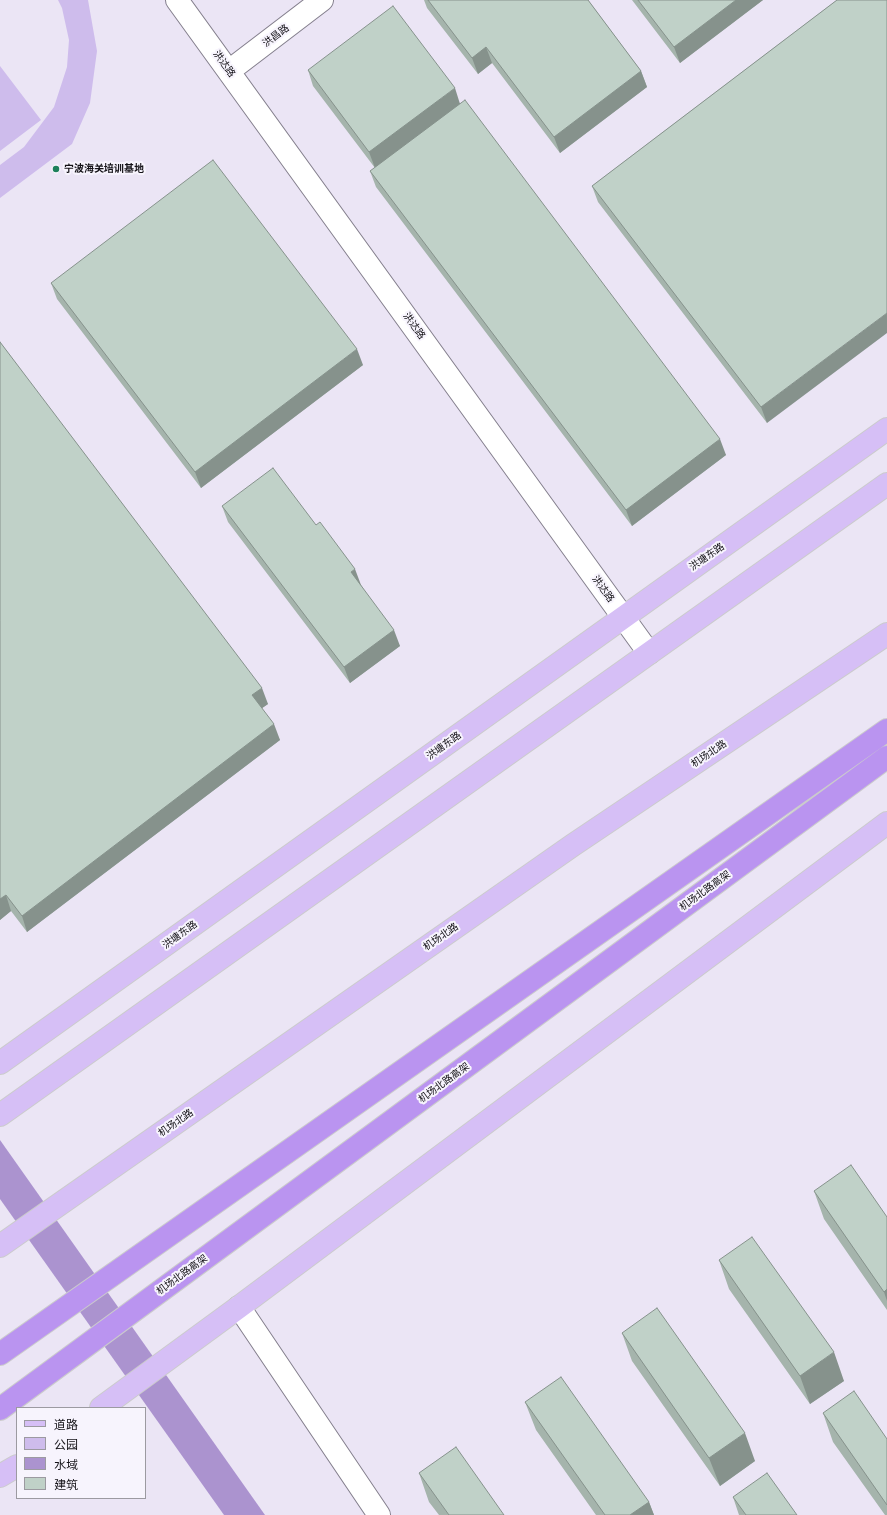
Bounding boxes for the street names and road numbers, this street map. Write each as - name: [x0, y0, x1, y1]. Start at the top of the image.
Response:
- street label: 洪昌路: [260, 22, 292, 50]
- street label: 洪达路: [210, 48, 238, 80]
- street label: 洪达路: [400, 310, 428, 342]
- street label: 洪塘东路: [687, 541, 727, 573]
- street label: 洪达路: [589, 573, 617, 605]
- street label: 洪塘东路: [424, 729, 464, 763]
- street label: 机场北路: [689, 738, 729, 770]
- street label: 机场北路高架: [677, 869, 733, 913]
- street label: 洪塘东路: [160, 918, 200, 952]
- street label: 机场北路: [421, 921, 461, 953]
- street label: 机场北路高架: [416, 1061, 472, 1105]
- street label: 机场北路: [156, 1107, 196, 1139]
- street label: 机场北路高架: [154, 1253, 210, 1297]

